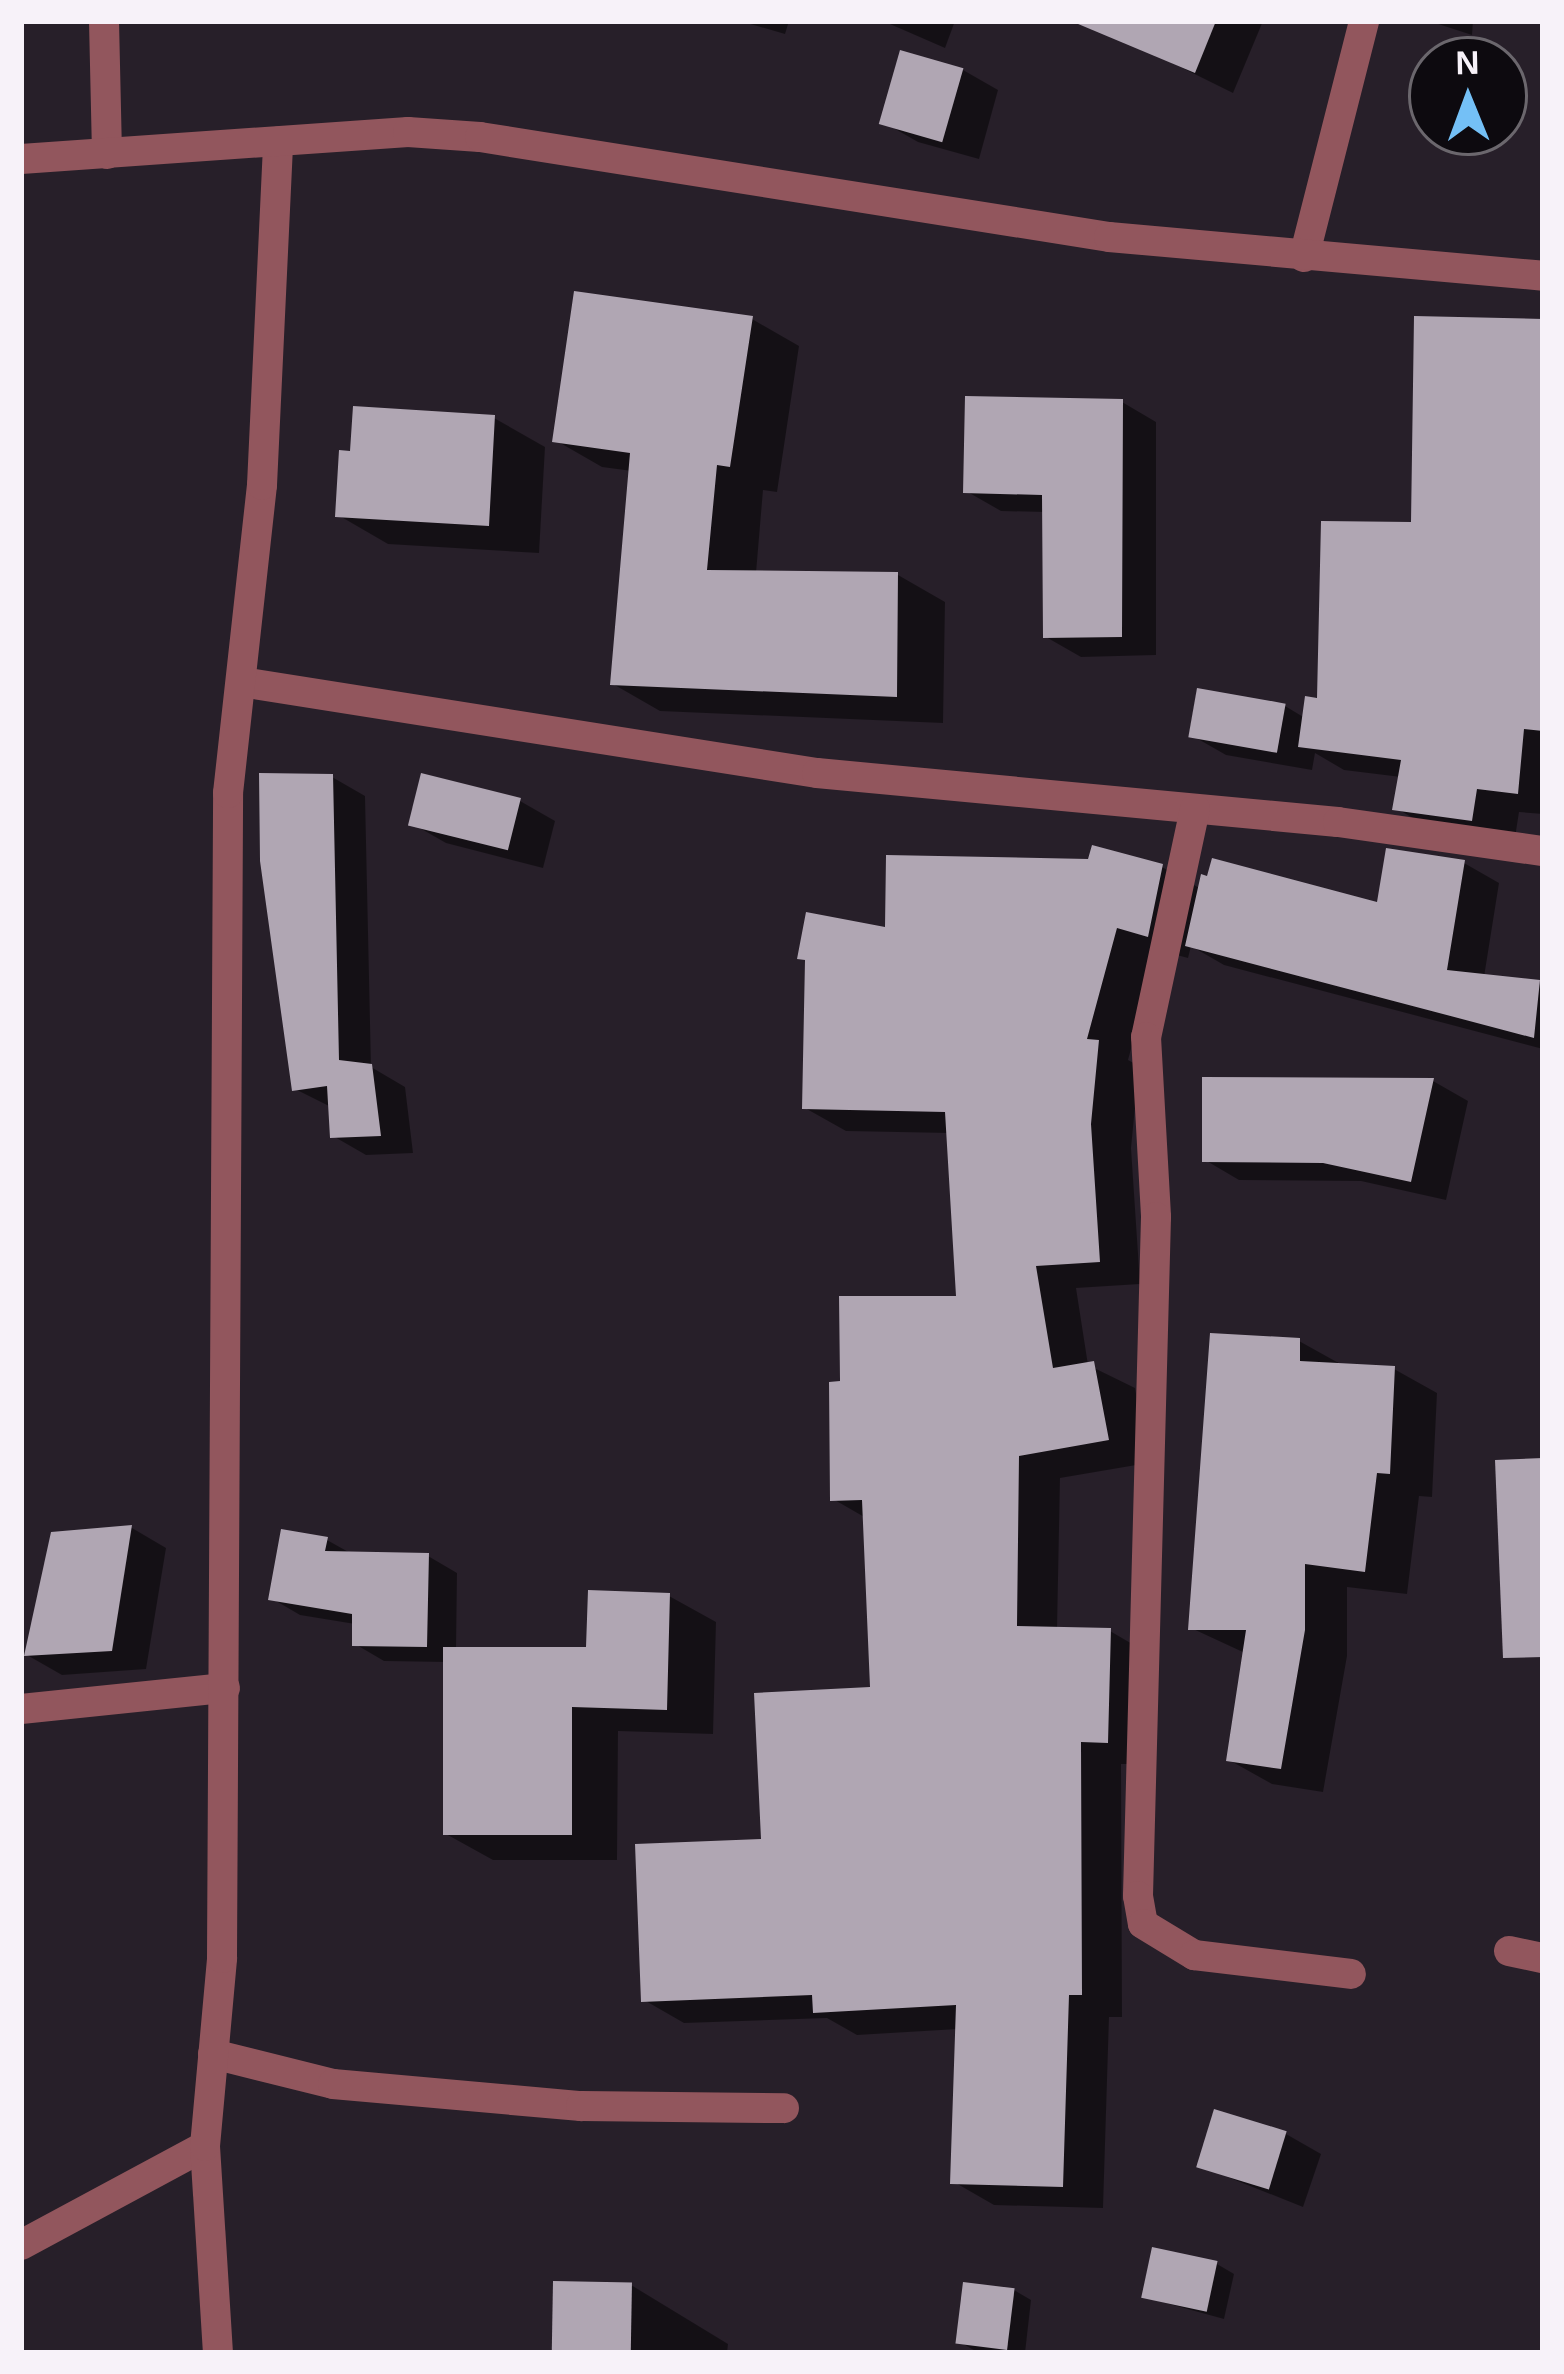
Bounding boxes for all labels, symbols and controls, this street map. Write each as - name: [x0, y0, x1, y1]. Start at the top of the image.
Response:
- north arrow: [1408, 36, 1528, 156]
- text: N: [1455, 44, 1480, 81]

